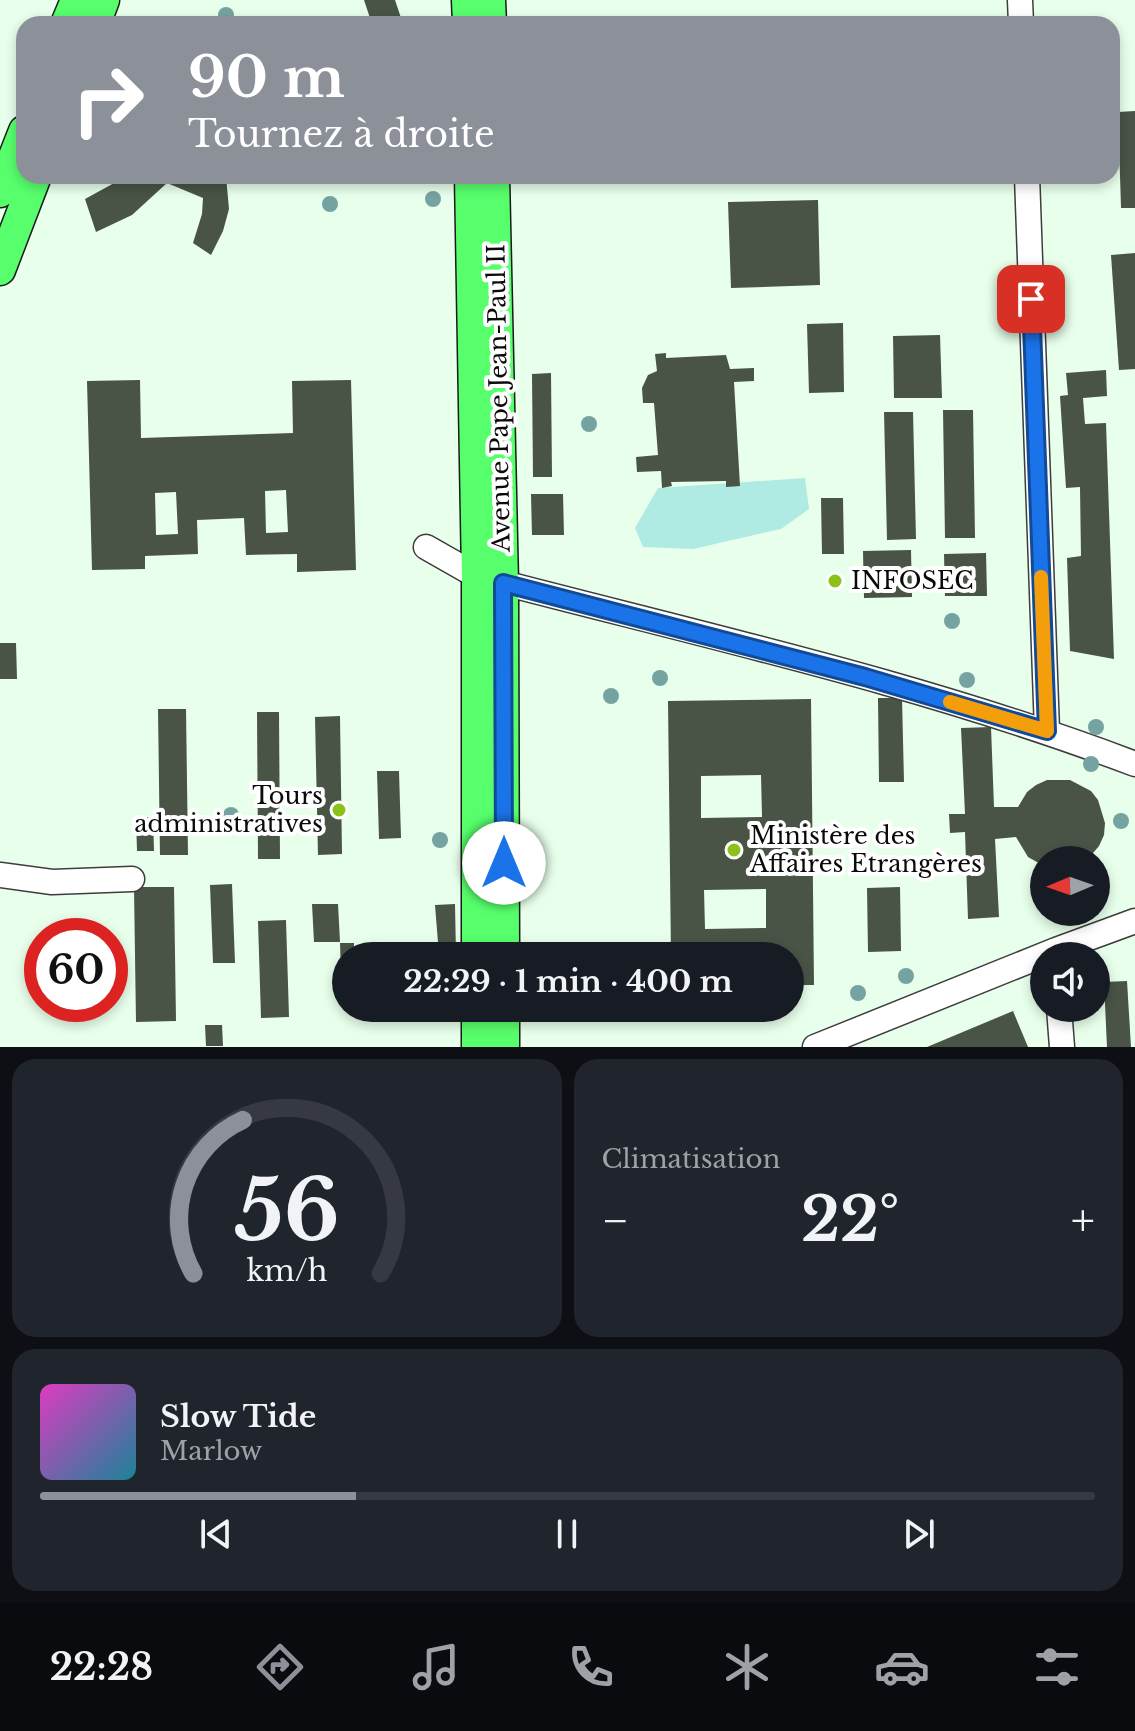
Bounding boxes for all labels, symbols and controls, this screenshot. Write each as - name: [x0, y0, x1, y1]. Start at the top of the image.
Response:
- text: 90 m: [188, 43, 345, 112]
- icon: right: [56, 48, 160, 152]
- text: Tournez à droite: [188, 112, 495, 157]
- street label: Avenue Pape Jean-Paul II: [481, 244, 516, 553]
- pin: [997, 265, 1065, 333]
- icon: arrive: [1009, 277, 1053, 321]
- place label: INFOSEC: [851, 566, 974, 595]
- marker: INFOSEC: [826, 572, 844, 590]
- place label: Tours administratives: [134, 781, 323, 838]
- marker: Tours administratives: [330, 801, 348, 819]
- position arrow: [462, 821, 546, 905]
- place label: Ministère des Affaires Etrangères: [749, 821, 982, 878]
- marker: Ministère des Affaires Etrangères: [725, 841, 743, 859]
- north arrow: [1030, 846, 1110, 926]
- map controls: [1030, 846, 1110, 1022]
- speed limit sign: 60: [24, 918, 128, 1022]
- button: sound: [1030, 942, 1110, 1022]
- text: 22:29 · 1 min · 400 m: [403, 963, 733, 1000]
- text: Climatisation: [602, 1143, 780, 1175]
- text: 56: [234, 1159, 340, 1262]
- text: 22°: [801, 1183, 899, 1257]
- text: −: [602, 1193, 629, 1248]
- text: +: [1071, 1193, 1095, 1248]
- text: km/h: [246, 1253, 327, 1289]
- text: Slow Tide: [160, 1398, 316, 1435]
- text: Marlow: [160, 1435, 262, 1467]
- icon: previous: [194, 1512, 238, 1556]
- icon: pause: [545, 1512, 589, 1556]
- icon: next: [897, 1512, 941, 1556]
- icon: directions: [252, 1639, 308, 1695]
- icon: music: [408, 1639, 464, 1695]
- icon: phone: [563, 1639, 619, 1695]
- icon: climate: [719, 1639, 775, 1695]
- icon: car: [874, 1639, 930, 1695]
- icon: filters: [1029, 1639, 1085, 1695]
- text: 22:28: [50, 1645, 153, 1690]

